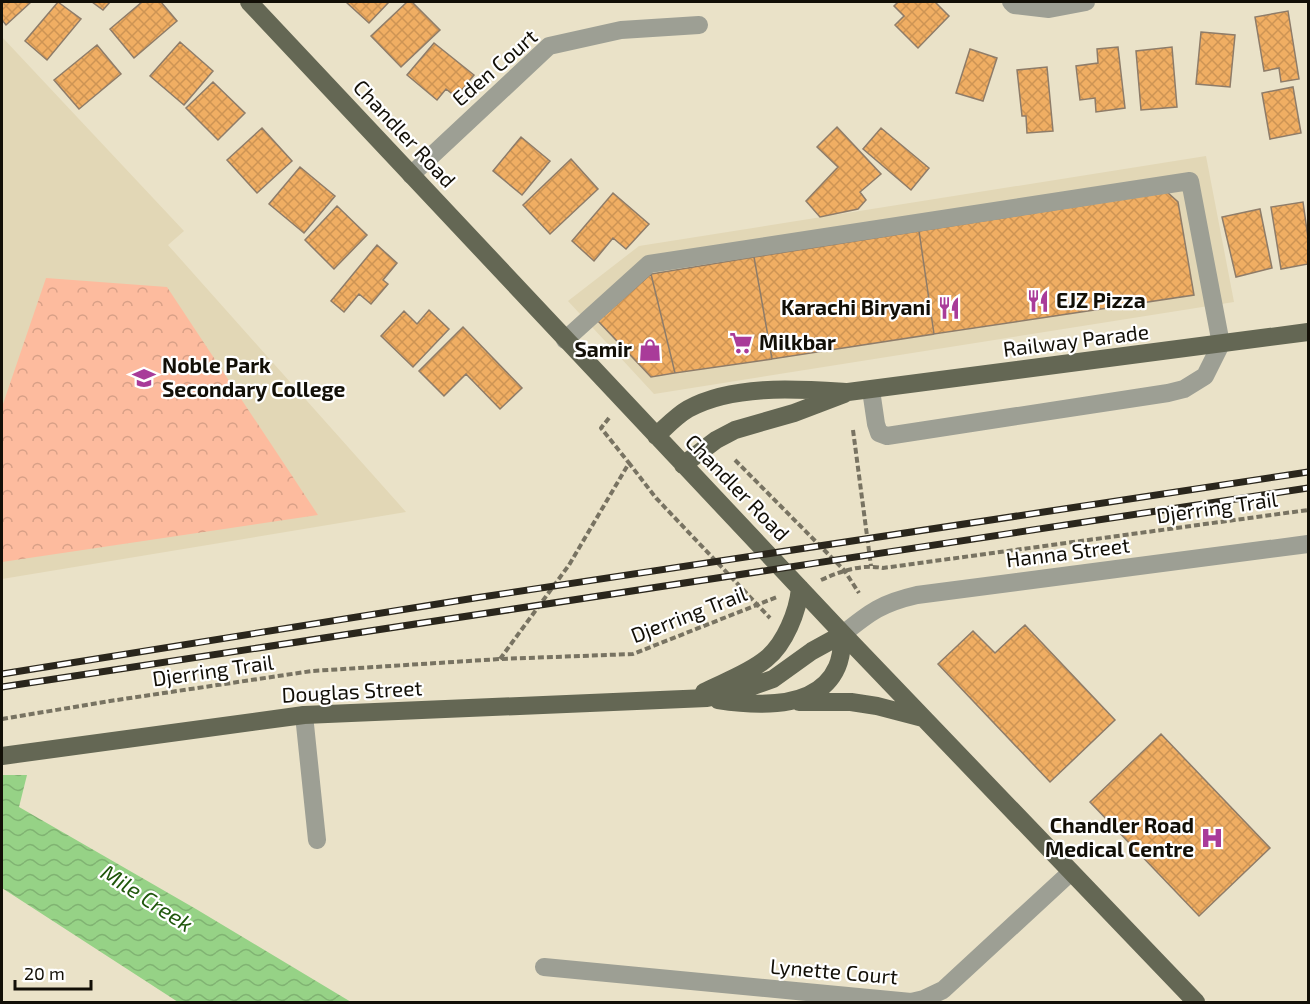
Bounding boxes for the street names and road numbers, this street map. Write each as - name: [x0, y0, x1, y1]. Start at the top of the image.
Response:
- street label: Eden Court: [446, 23, 542, 110]
- street label: Chandler Road: [349, 74, 461, 192]
- street label: Railway Parade: [1001, 318, 1150, 361]
- street label: Chandler Road: [681, 428, 795, 545]
- street label: Djerring Trail: [1154, 486, 1280, 528]
- street label: Hanna Street: [1004, 532, 1131, 572]
- street label: Djerring Trail: [627, 580, 751, 648]
- street label: Djerring Trail: [150, 649, 276, 691]
- street label: Douglas Street: [281, 674, 423, 707]
- street label: Lynette Court: [769, 952, 899, 989]

